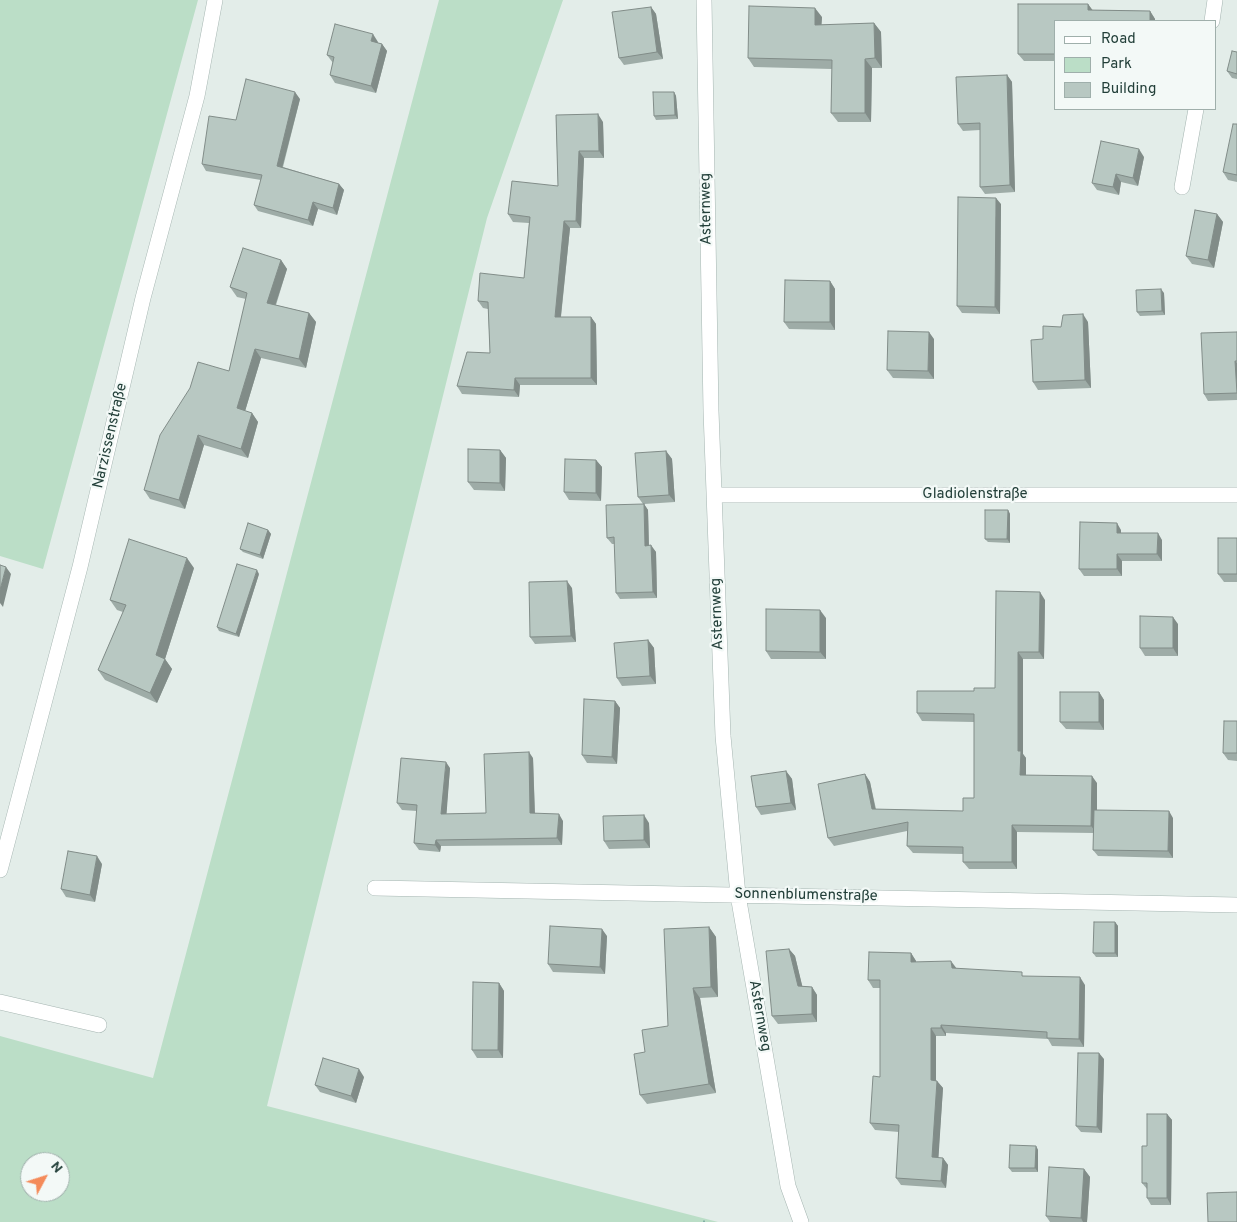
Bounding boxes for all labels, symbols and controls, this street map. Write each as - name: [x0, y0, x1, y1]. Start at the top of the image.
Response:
- legend: [1054, 20, 1217, 110]
- text: Road: [1101, 30, 1136, 49]
- text: Park: [1101, 55, 1132, 74]
- text: Building: [1101, 80, 1156, 99]
- street label: Asternweg: [697, 173, 717, 245]
- street label: Narzissenstraße: [90, 382, 132, 490]
- street label: Gladiolenstraße: [922, 486, 1028, 504]
- street label: Asternweg: [708, 578, 728, 650]
- street label: Sonnenblumenstraße: [734, 886, 878, 906]
- street label: Asternweg: [744, 979, 774, 1053]
- north arrow: [20, 1152, 70, 1202]
- text: N: [46, 1158, 66, 1177]

